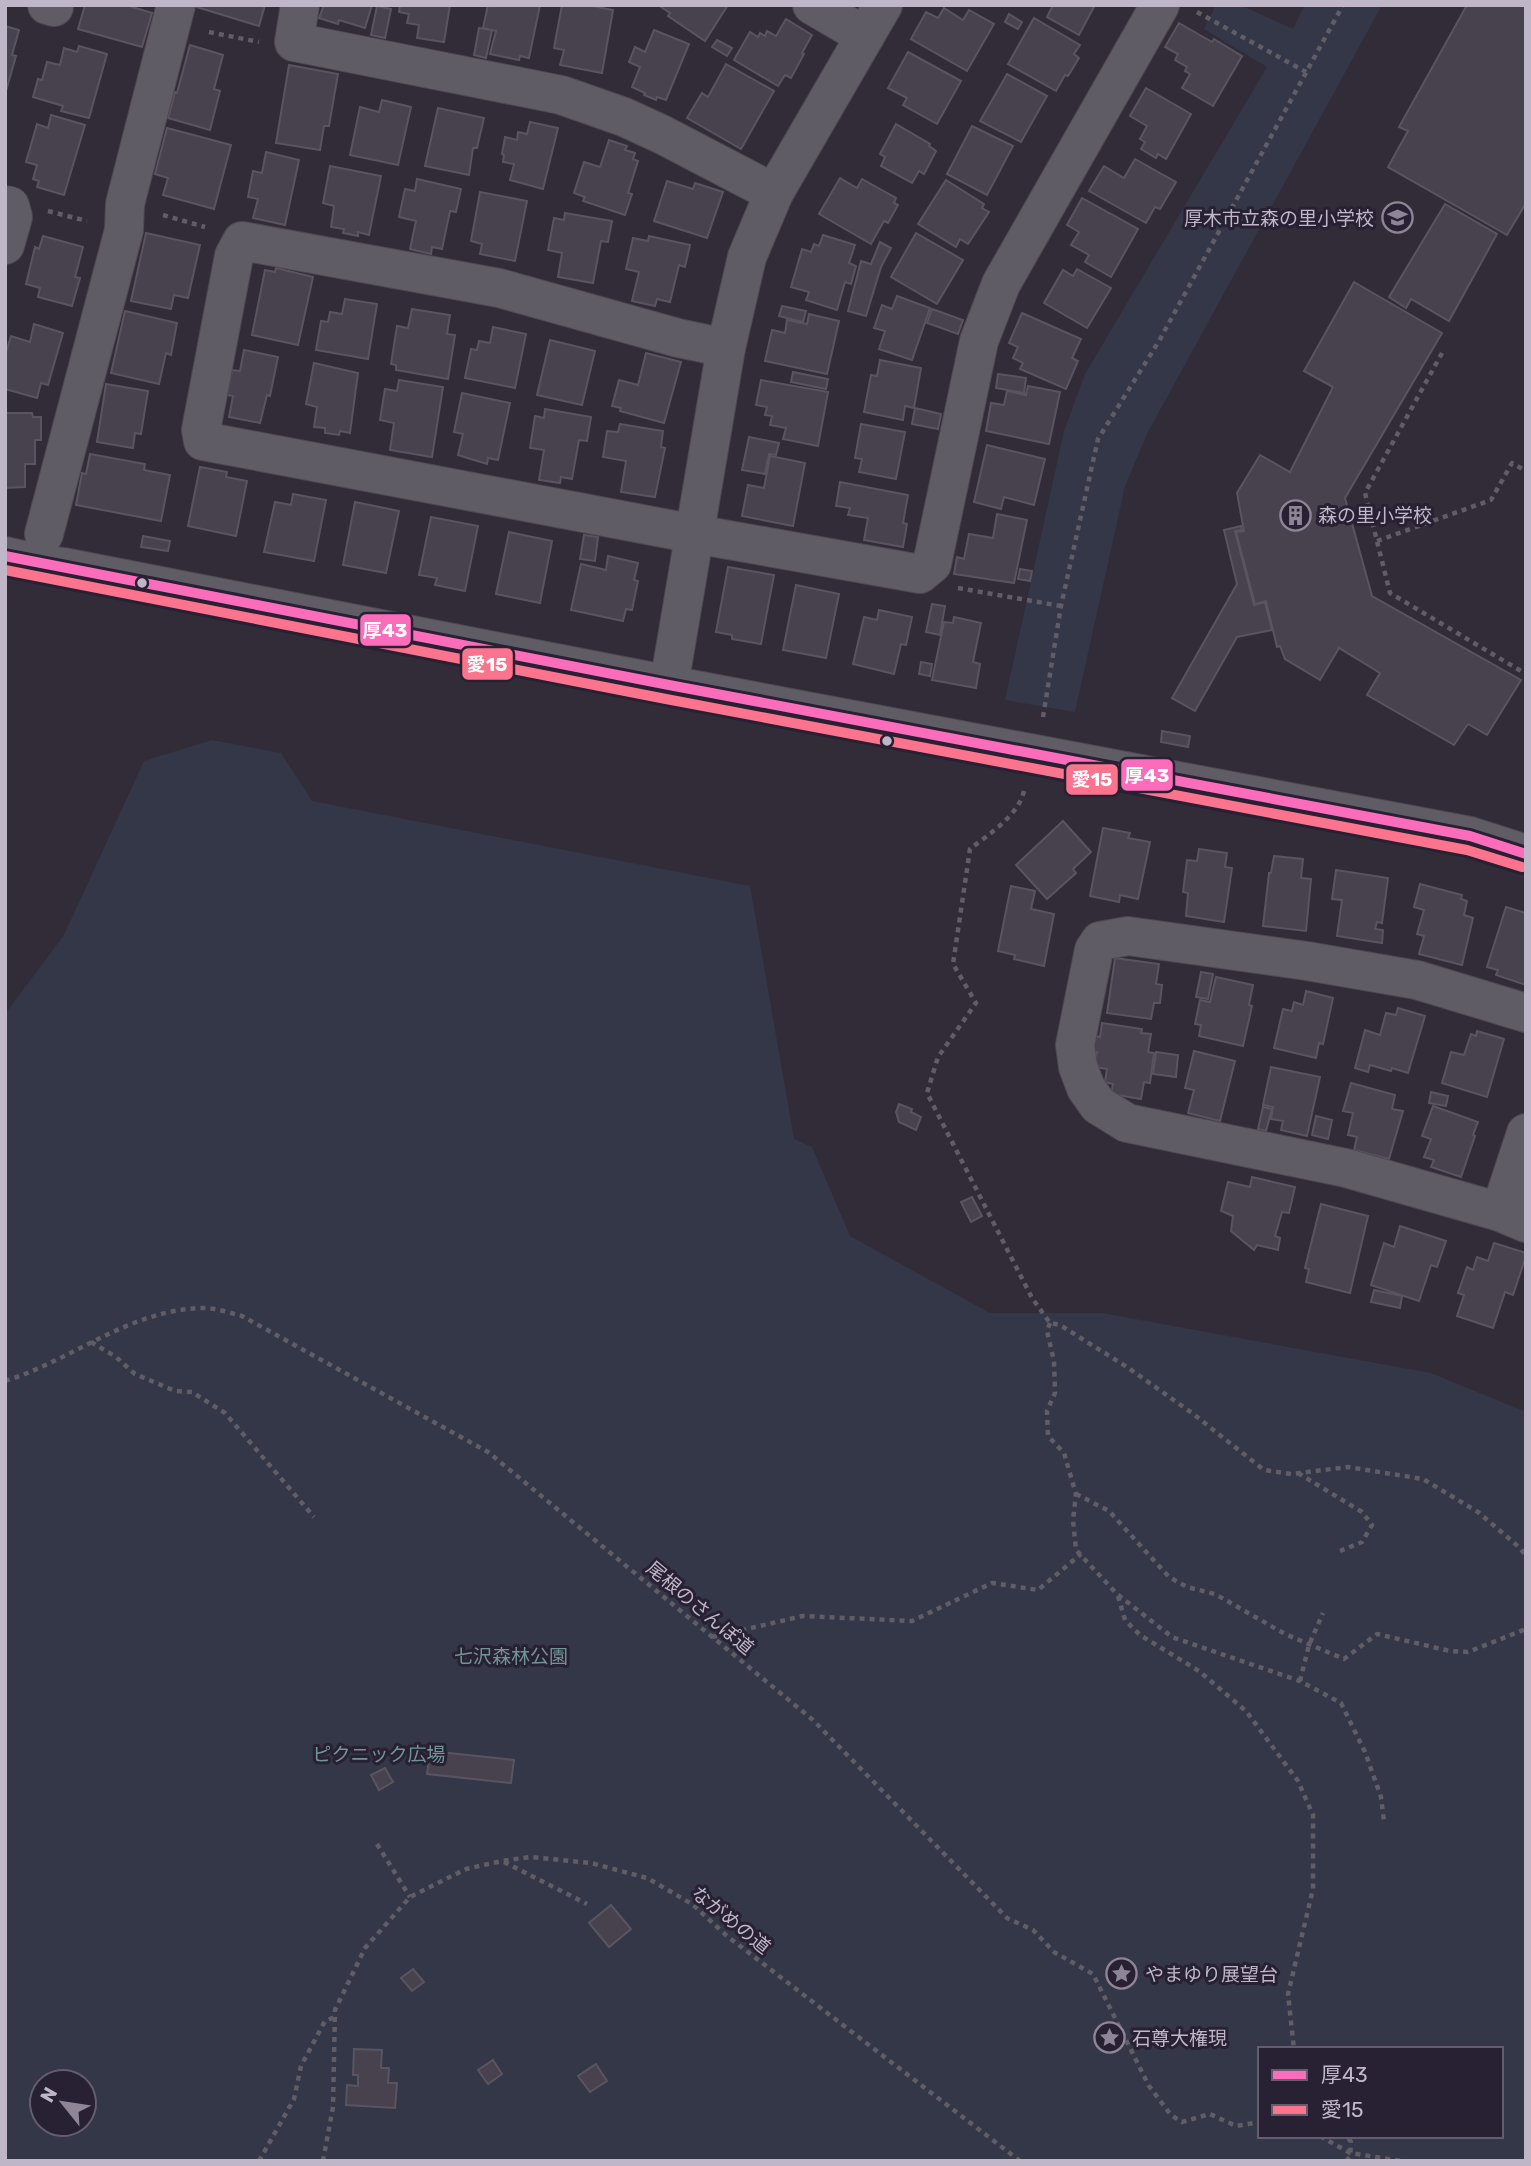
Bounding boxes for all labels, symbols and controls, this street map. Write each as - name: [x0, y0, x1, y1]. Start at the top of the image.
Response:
- school or university icon: 厚木市立森の里小学校: [1380, 201, 1414, 235]
- place label: 厚木市立森の里小学校: [1184, 207, 1374, 230]
- building icon: 森の里小学校: [1278, 498, 1312, 532]
- place label: 森の里小学校: [1318, 504, 1432, 527]
- unlabelled marker: [135, 576, 149, 590]
- line badge: 厚43: [359, 613, 412, 647]
- text: 厚43: [363, 619, 407, 642]
- line badge: 愛15: [461, 647, 514, 681]
- text: 愛15: [467, 653, 507, 676]
- unlabelled marker: [880, 734, 894, 748]
- line badge: 厚43: [1120, 758, 1174, 792]
- line badge: 愛15: [1065, 763, 1119, 796]
- text: 厚43: [1125, 764, 1169, 787]
- text: 愛15: [1072, 768, 1112, 791]
- street label: 尾根のさんぽ道: [642, 1556, 758, 1660]
- park label: 七沢森林公園: [454, 1645, 568, 1668]
- park label: ピクニック広場: [312, 1743, 446, 1766]
- street label: ながめの道: [687, 1881, 775, 1959]
- place icon: やまゆり展望台: [1105, 1957, 1139, 1991]
- place label: やまゆり展望台: [1145, 1963, 1278, 1986]
- place icon: 石尊大権現: [1092, 2021, 1126, 2055]
- place label: 石尊大権現: [1132, 2027, 1227, 2050]
- legend: [1258, 2047, 1503, 2138]
- text: 厚43: [1321, 2062, 1368, 2087]
- north arrow: [28, 2068, 98, 2138]
- text: N: [35, 2083, 62, 2106]
- text: 愛15: [1321, 2097, 1363, 2122]

